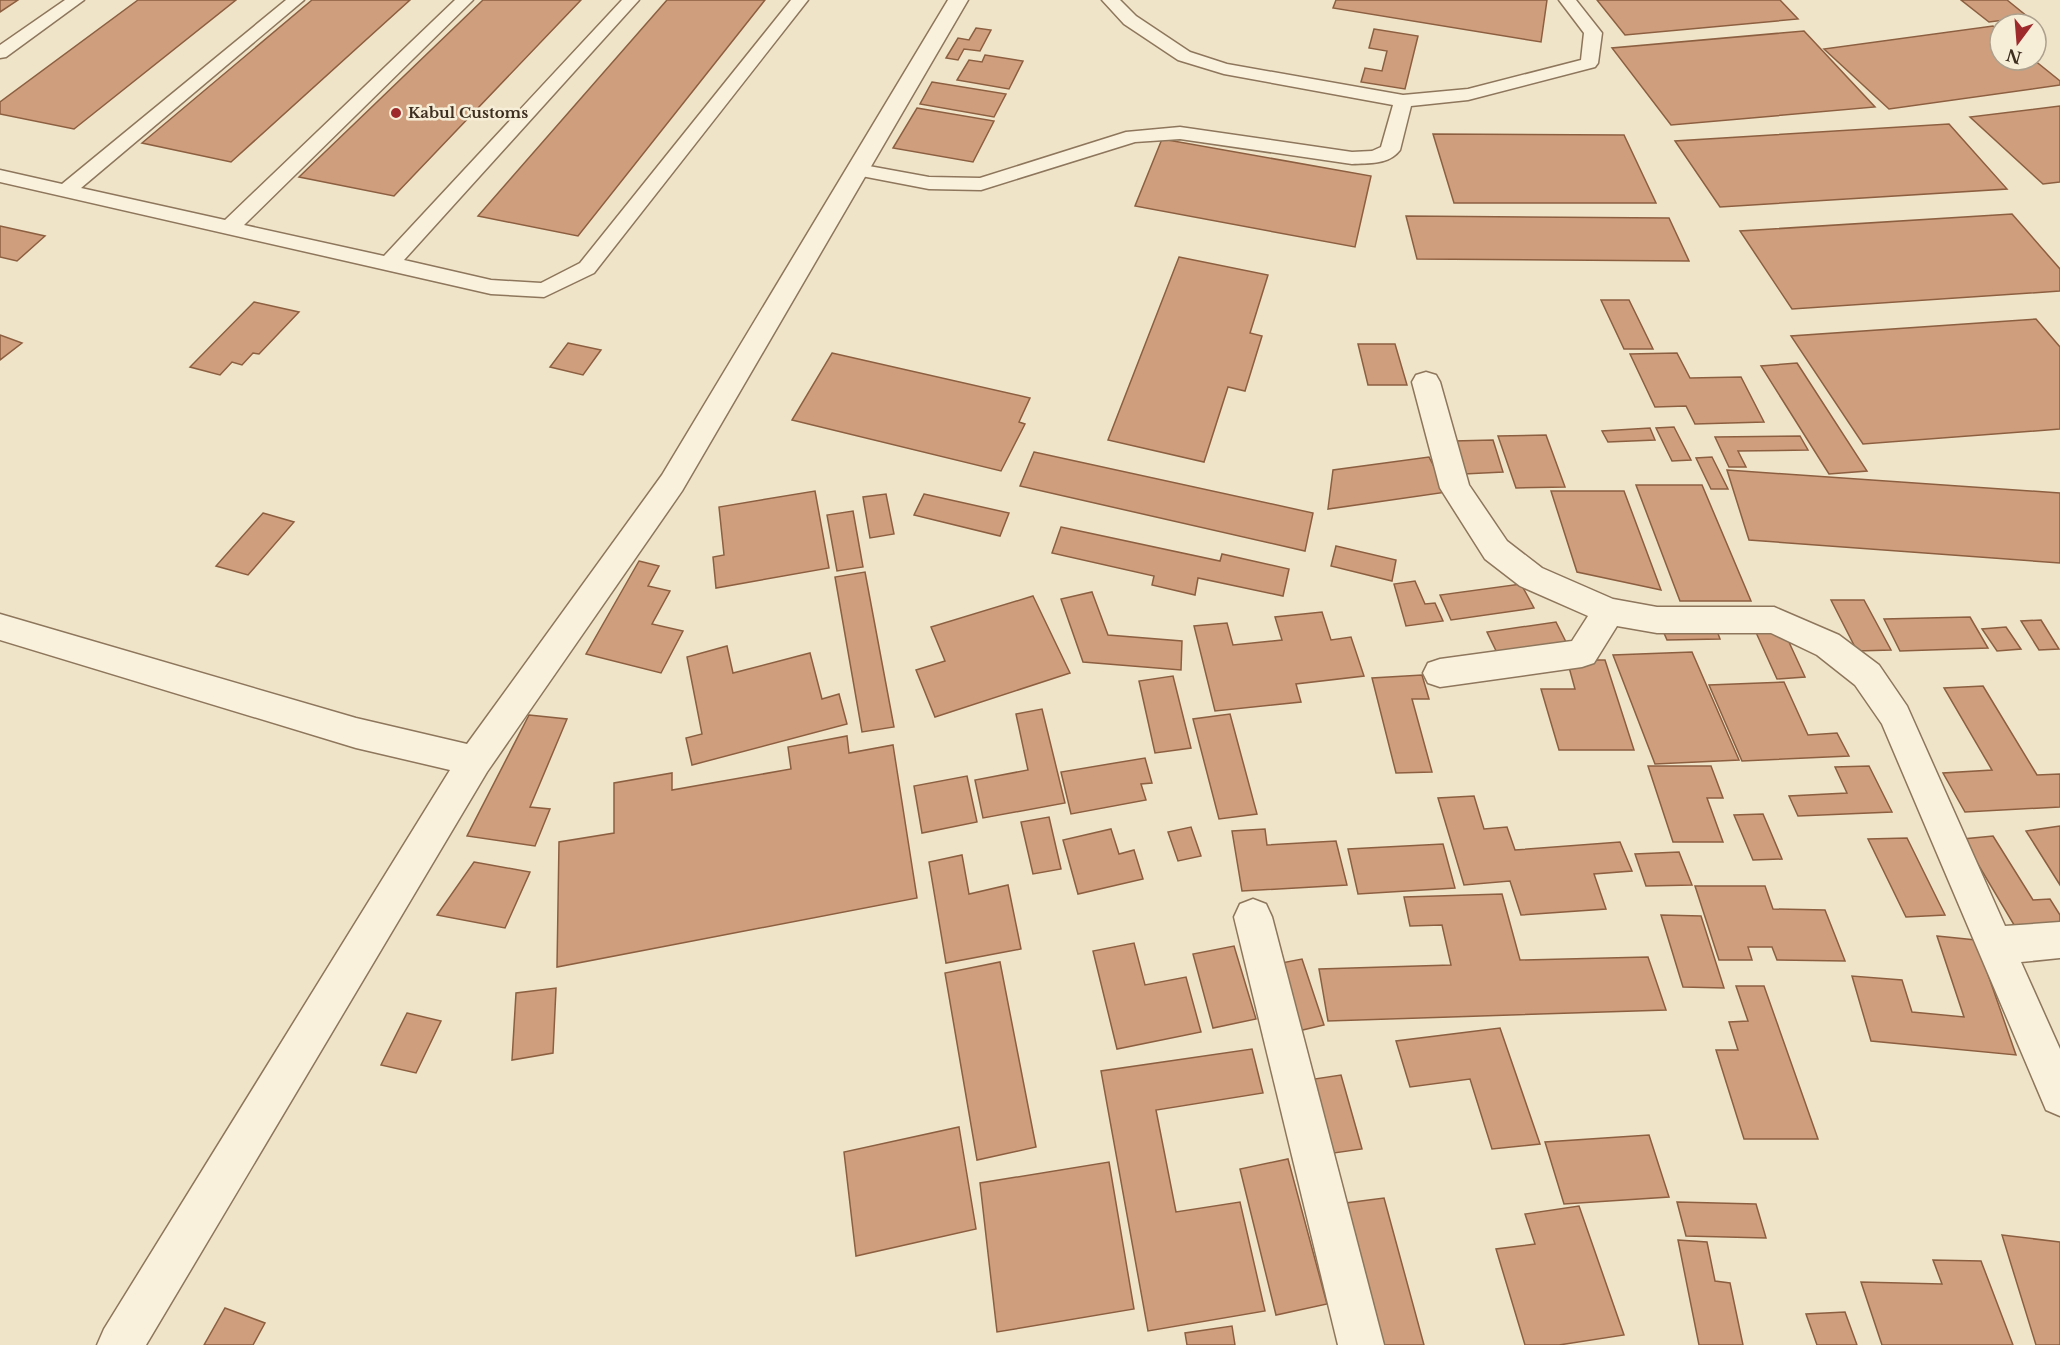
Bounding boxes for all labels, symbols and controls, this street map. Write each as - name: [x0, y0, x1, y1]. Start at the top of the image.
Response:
- north arrow: [1988, 12, 2048, 72]
- text: N: [2004, 45, 2024, 68]
- place label: Kabul Customs: [408, 103, 528, 122]
- marker: Kabul Customs: [389, 106, 403, 120]

